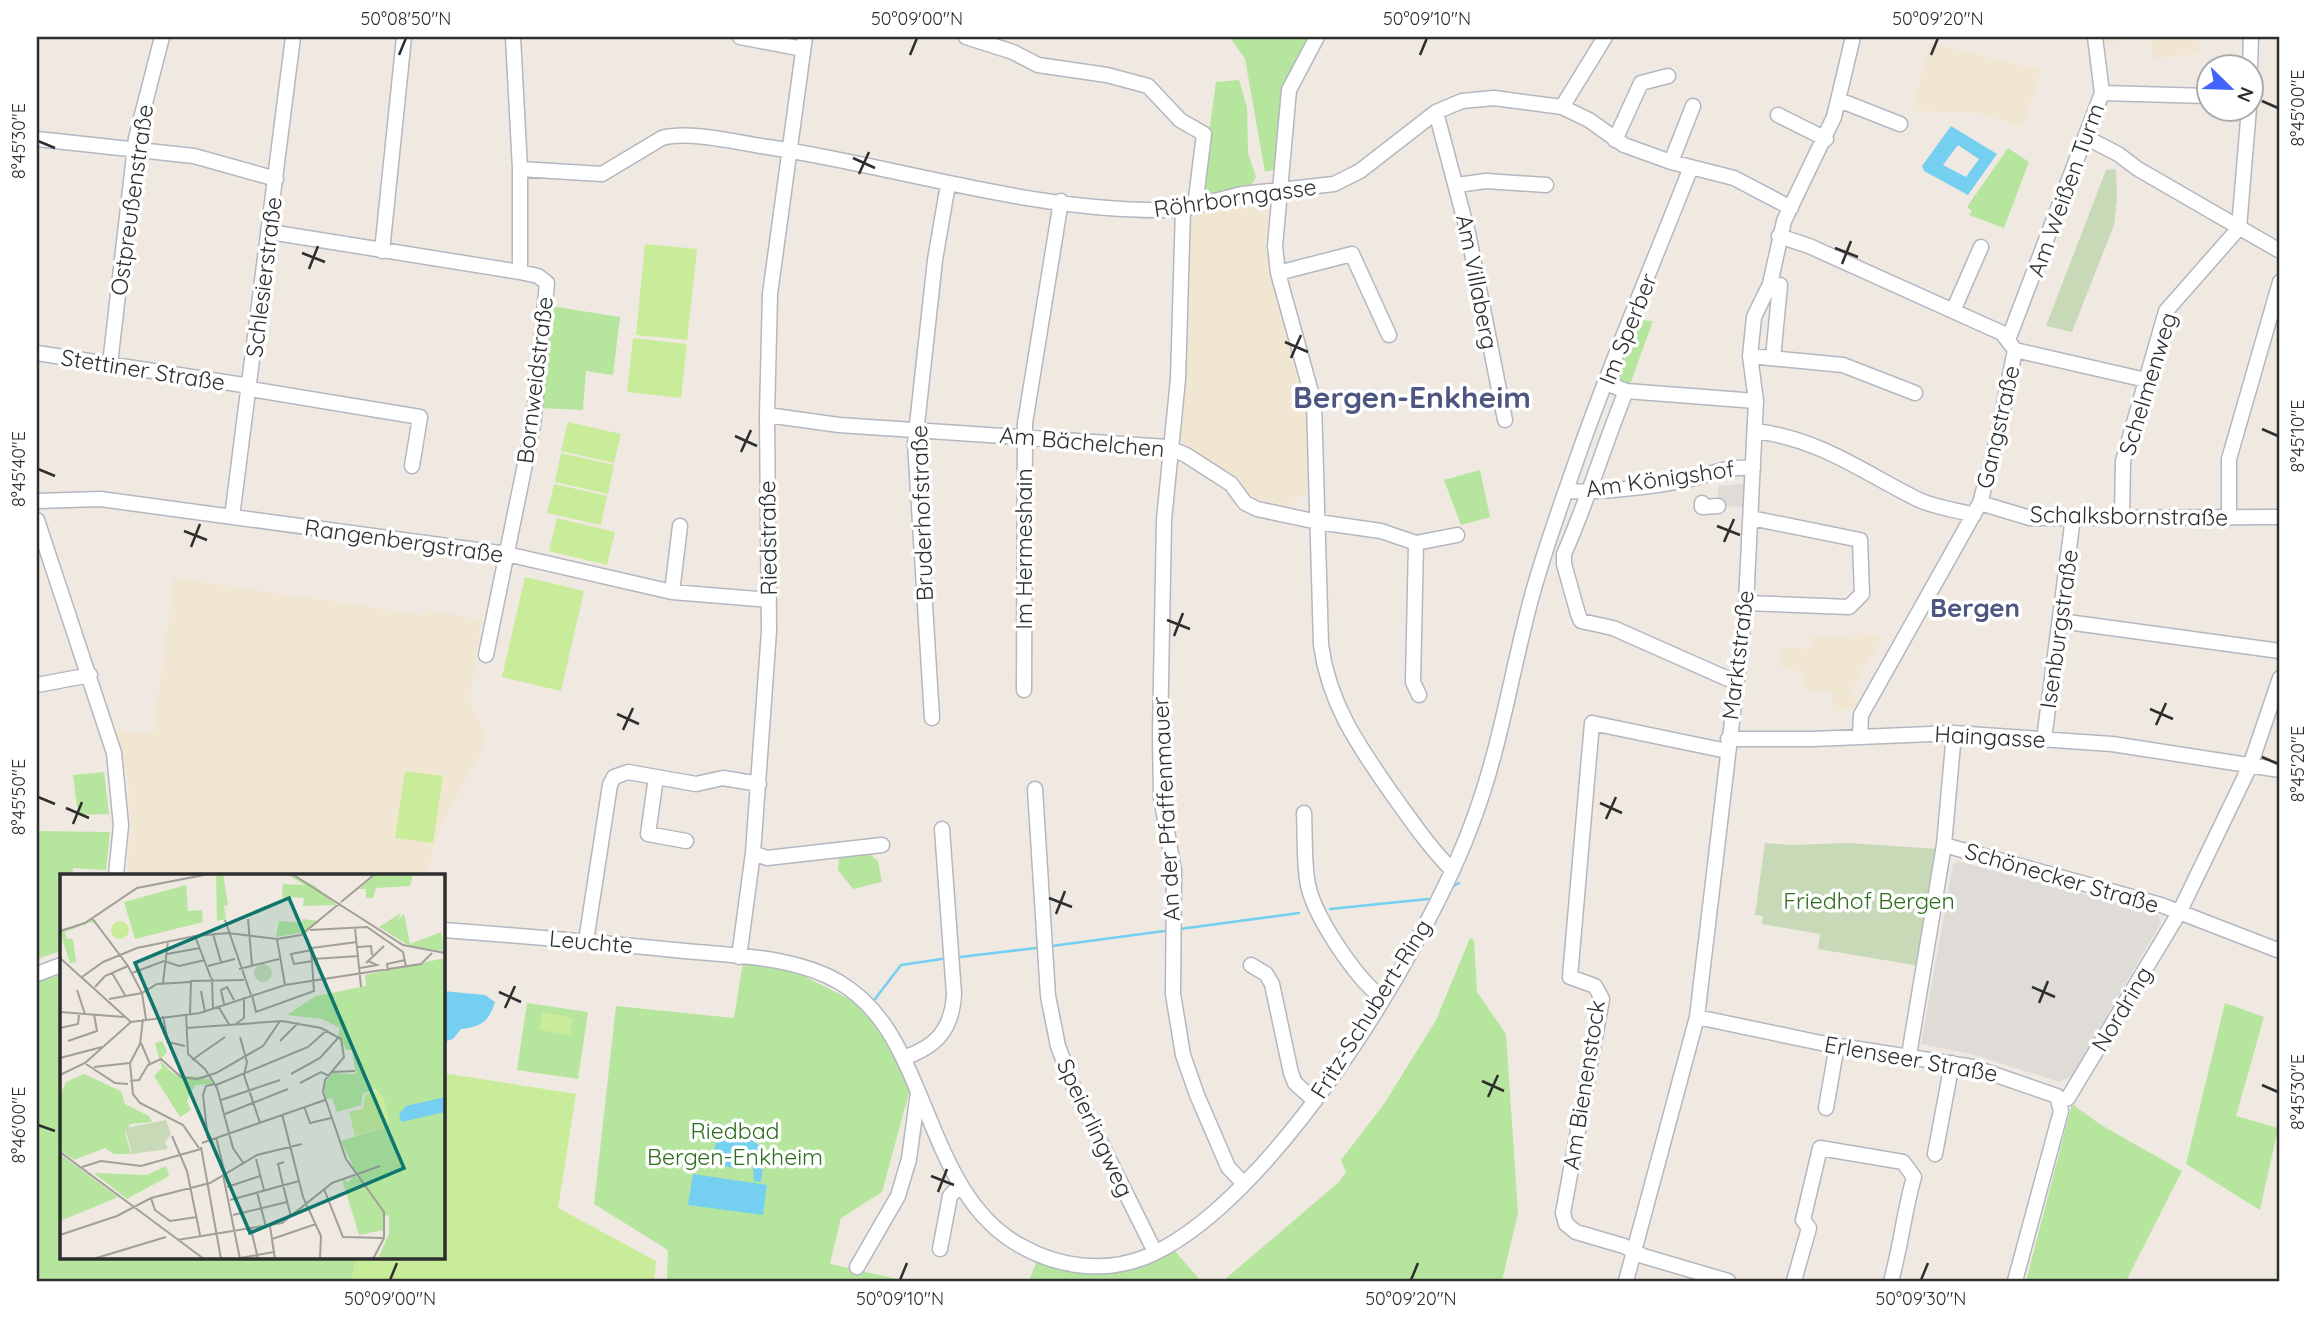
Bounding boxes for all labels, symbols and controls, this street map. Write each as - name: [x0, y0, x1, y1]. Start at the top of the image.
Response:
- text: 50°08'50"N: [361, 7, 451, 30]
- text: 50°09'00"N: [871, 7, 963, 30]
- text: 50°09'10"N: [1383, 7, 1471, 30]
- text: 50°09'20"N: [1892, 7, 1984, 30]
- north arrow: [2194, 52, 2264, 122]
- text: 8°45'00"E: [2286, 69, 2309, 147]
- text: N: [2232, 84, 2259, 106]
- street label: Am Weißen Turm: [2021, 99, 2110, 281]
- street label: Ostpreußenstraße: [104, 102, 159, 297]
- text: 8°45'30"E: [7, 103, 30, 179]
- street label: Röhrborngasse: [1152, 172, 1318, 223]
- street label: Schlesierstraße: [239, 195, 288, 359]
- street label: Am Villaberg: [1450, 212, 1505, 352]
- street label: Im Sperber: [1592, 269, 1663, 389]
- street label: Bornweidstraße: [510, 295, 559, 465]
- street label: Schelmenweg: [2112, 309, 2183, 459]
- street label: Stettiner Straße: [59, 342, 227, 397]
- street label: Gangstraße: [1969, 362, 2026, 491]
- district label: Bergen-Enkheim: [1293, 378, 1531, 416]
- text: 8°45'10"E: [2286, 399, 2309, 473]
- street label: Am Bächelchen: [998, 420, 1166, 463]
- street label: Bruderhofstraße: [904, 425, 939, 601]
- text: 8°45'40"E: [7, 431, 30, 507]
- street label: Am Königshof: [1584, 454, 1736, 503]
- street label: Im Hermeshain: [1009, 468, 1038, 630]
- street label: Riedstraße: [752, 480, 783, 596]
- street label: Schalksbornstraße: [2030, 499, 2228, 532]
- street label: Rangenbergstraße: [303, 512, 505, 569]
- street label: Isenburgstraße: [2033, 547, 2084, 710]
- street label: Marktstraße: [1715, 588, 1760, 721]
- district label: Bergen: [1930, 591, 2020, 624]
- street label: An der Pfaffenmauer: [1145, 696, 1186, 922]
- street label: Haingasse: [1934, 719, 2046, 754]
- text: 8°45'20"E: [2286, 726, 2309, 802]
- text: 8°45'50"E: [7, 759, 30, 835]
- street label: Schönecker Straße: [1962, 836, 2162, 919]
- inset map: [60, 874, 444, 1258]
- park label: Friedhof Bergen: [1783, 886, 1955, 915]
- street label: Fritz-Schubert-Ring: [1304, 914, 1437, 1104]
- street label: Leuchte: [548, 923, 634, 960]
- street label: Nordring: [2085, 961, 2158, 1057]
- street label: Am Bienenstock: [1556, 998, 1611, 1172]
- street label: Erlenseer Straße: [1822, 1029, 2000, 1088]
- street label: Speierlingweg: [1051, 1054, 1140, 1201]
- text: 8°45'30"E: [2286, 1054, 2309, 1130]
- text: 8°46'00"E: [7, 1087, 30, 1163]
- park label: Riedbad Bergen-Enkheim: [647, 1116, 823, 1171]
- text: 50°09'00"N: [344, 1287, 436, 1310]
- text: 50°09'10"N: [856, 1287, 944, 1310]
- text: 50°09'20"N: [1365, 1287, 1457, 1310]
- text: 50°09'30"N: [1876, 1287, 1966, 1310]

